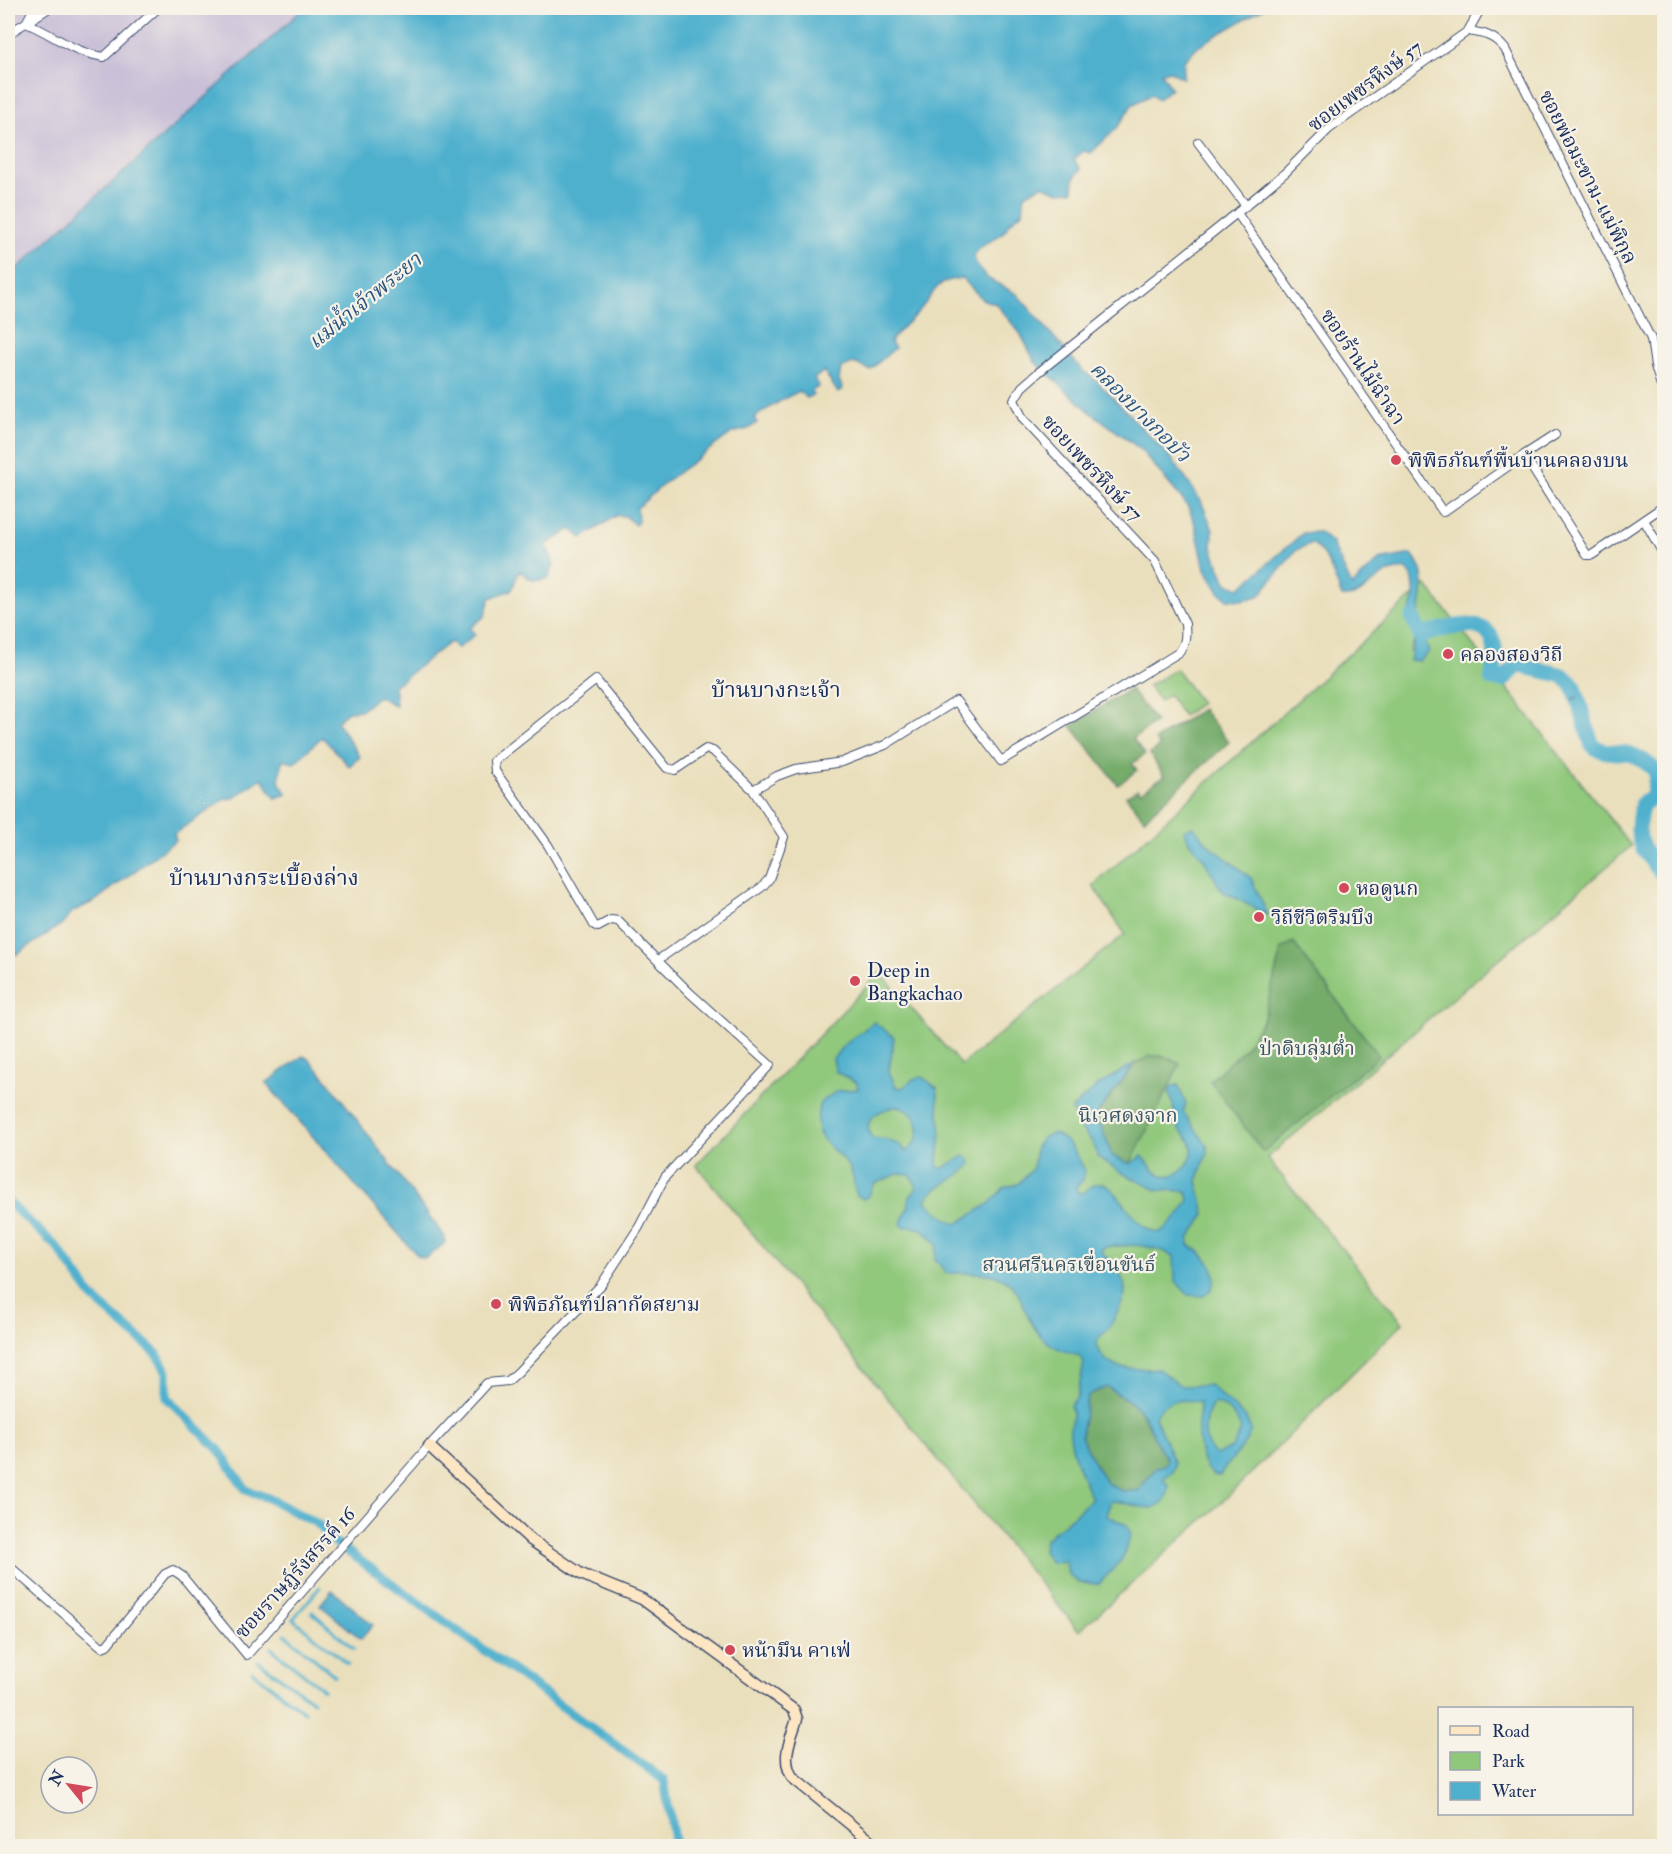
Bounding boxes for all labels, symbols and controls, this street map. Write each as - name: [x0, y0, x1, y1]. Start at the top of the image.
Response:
- street label: ซอยเพชรหึงษ์ 57: [1303, 35, 1427, 137]
- street label: ซอยพ่อมะขาม-แม่พิกุล: [1533, 86, 1643, 268]
- water label: แม่น้ำเจ้าพระยา: [301, 244, 428, 355]
- street label: ซอยร้านไม้ฉำฉา: [1315, 304, 1412, 430]
- water label: คลองบางกอบัว: [1084, 356, 1197, 469]
- street label: ซอยเพชรหึงษ์ 57: [1036, 409, 1148, 527]
- place label: พิพิธภัณฑ์พื้นบ้านคลองบน: [1408, 445, 1628, 473]
- marker: พิพิธภัณฑ์พื้นบ้านคลองบน: [1389, 453, 1403, 467]
- place label: คลองสองวิถี: [1460, 642, 1563, 667]
- marker: คลองสองวิถี: [1441, 647, 1455, 661]
- district label: บ้านบางกะเจ้า: [711, 676, 841, 704]
- district label: บ้านบางกระเบื้องล่าง: [169, 861, 359, 892]
- place label: หอดูนก: [1356, 876, 1418, 901]
- marker: หอดูนก: [1337, 881, 1351, 895]
- place label: วิถีชีวิตริมบึง: [1271, 905, 1374, 930]
- marker: วิถีชีวิตริมบึง: [1252, 910, 1266, 924]
- place label: Deep in Bangkachao: [867, 958, 963, 1006]
- marker: Deep in Bangkachao: [848, 974, 862, 988]
- park label: ป่าดิบลุ่มต่ำ: [1259, 1033, 1355, 1061]
- park label: นิเวศดงจาก: [1078, 1103, 1178, 1128]
- park label: สวนศรีนครเขื่อนขันธ์: [982, 1249, 1156, 1277]
- place label: พิพิธภัณฑ์ปลากัดสยาม: [508, 1292, 700, 1317]
- marker: พิพิธภัณฑ์ปลากัดสยาม: [489, 1297, 503, 1311]
- street label: ซอยราษฎ์รังสรรค์ 16: [229, 1501, 361, 1644]
- place label: หน้ามึน คาเฟ่: [742, 1638, 851, 1663]
- marker: หน้ามึน คาเฟ่: [723, 1643, 737, 1657]
- legend: [1438, 1707, 1633, 1815]
- text: Road: [1492, 1720, 1530, 1743]
- text: Park: [1492, 1750, 1525, 1773]
- north arrow: [39, 1755, 99, 1815]
- text: N: [44, 1766, 69, 1790]
- text: Water: [1491, 1780, 1536, 1803]

